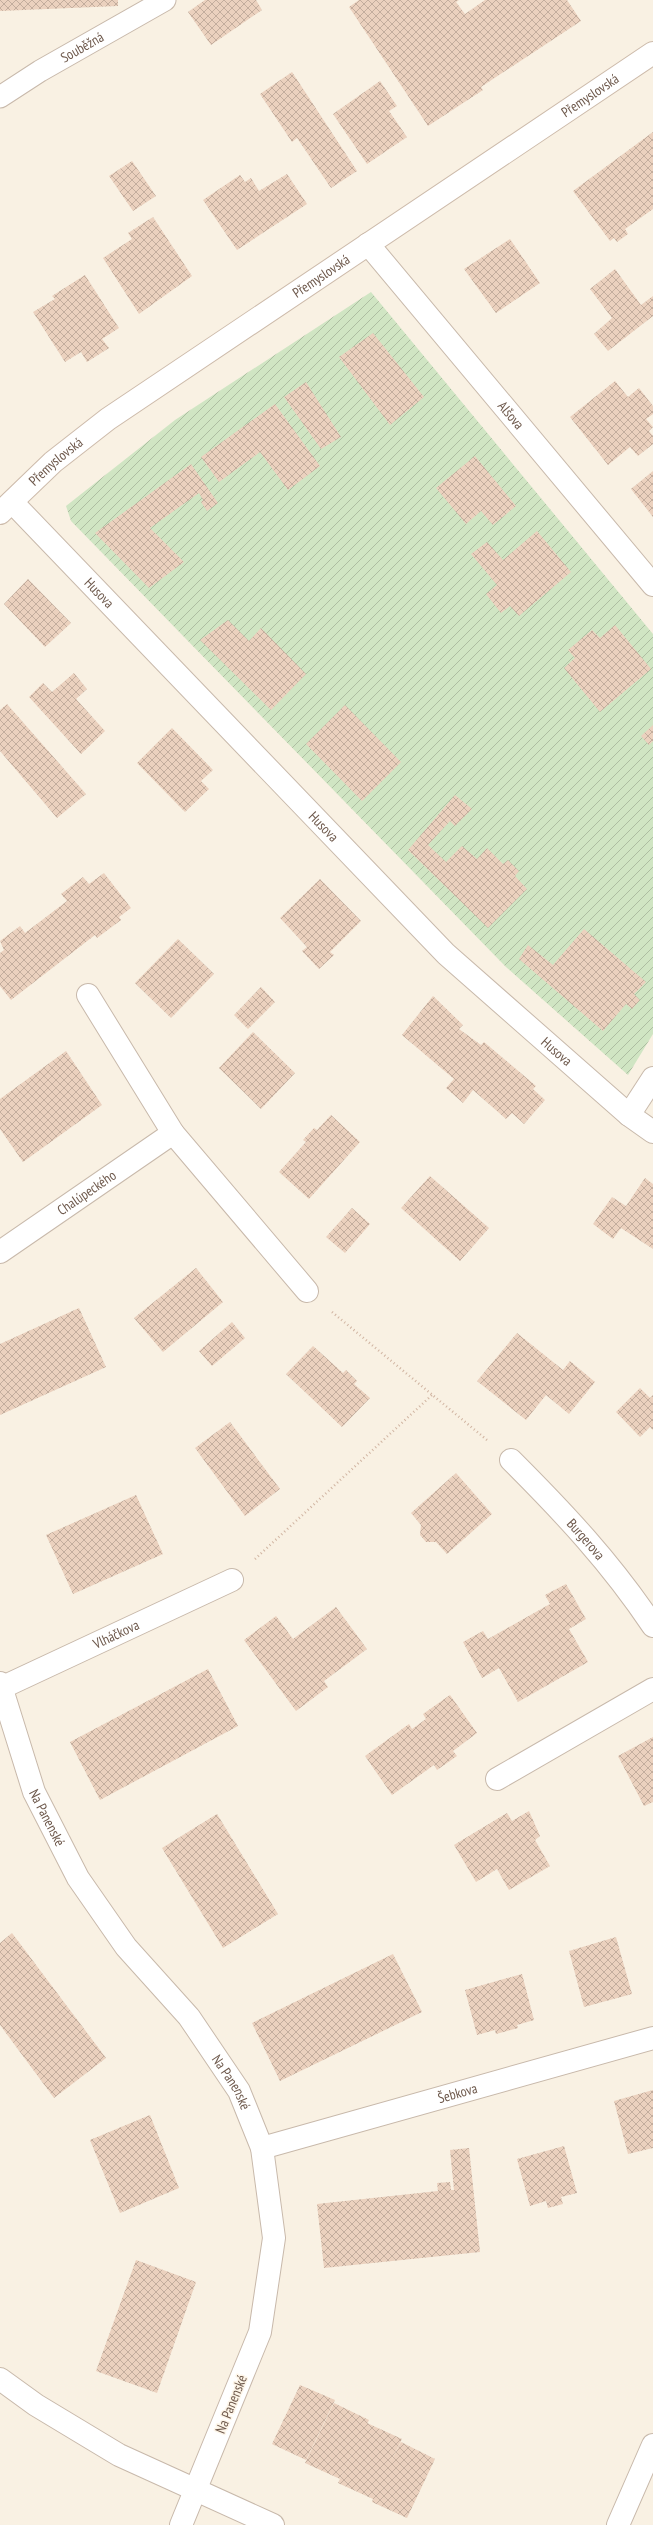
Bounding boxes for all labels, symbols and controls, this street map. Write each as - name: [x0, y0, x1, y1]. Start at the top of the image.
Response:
- street label: Souběžná: [57, 28, 107, 67]
- street label: Přemyslovská: [558, 70, 622, 121]
- street label: Přemyslovská: [289, 250, 353, 302]
- street label: Alšova: [494, 397, 528, 433]
- street label: Přemyslovská: [25, 433, 86, 489]
- street label: Husova: [81, 574, 118, 612]
- street label: Husova: [305, 808, 342, 846]
- street label: Husova: [537, 1033, 576, 1070]
- street label: Chalúpeckého: [54, 1166, 119, 1219]
- street label: Burgerova: [563, 1515, 609, 1564]
- street label: Vlháčkova: [89, 1616, 142, 1653]
- street label: Na Panenské: [25, 1786, 69, 1849]
- street label: Na Panenské: [208, 2051, 255, 2113]
- street label: Šebkova: [436, 2079, 479, 2107]
- street label: Na Panenské: [211, 2372, 251, 2436]

